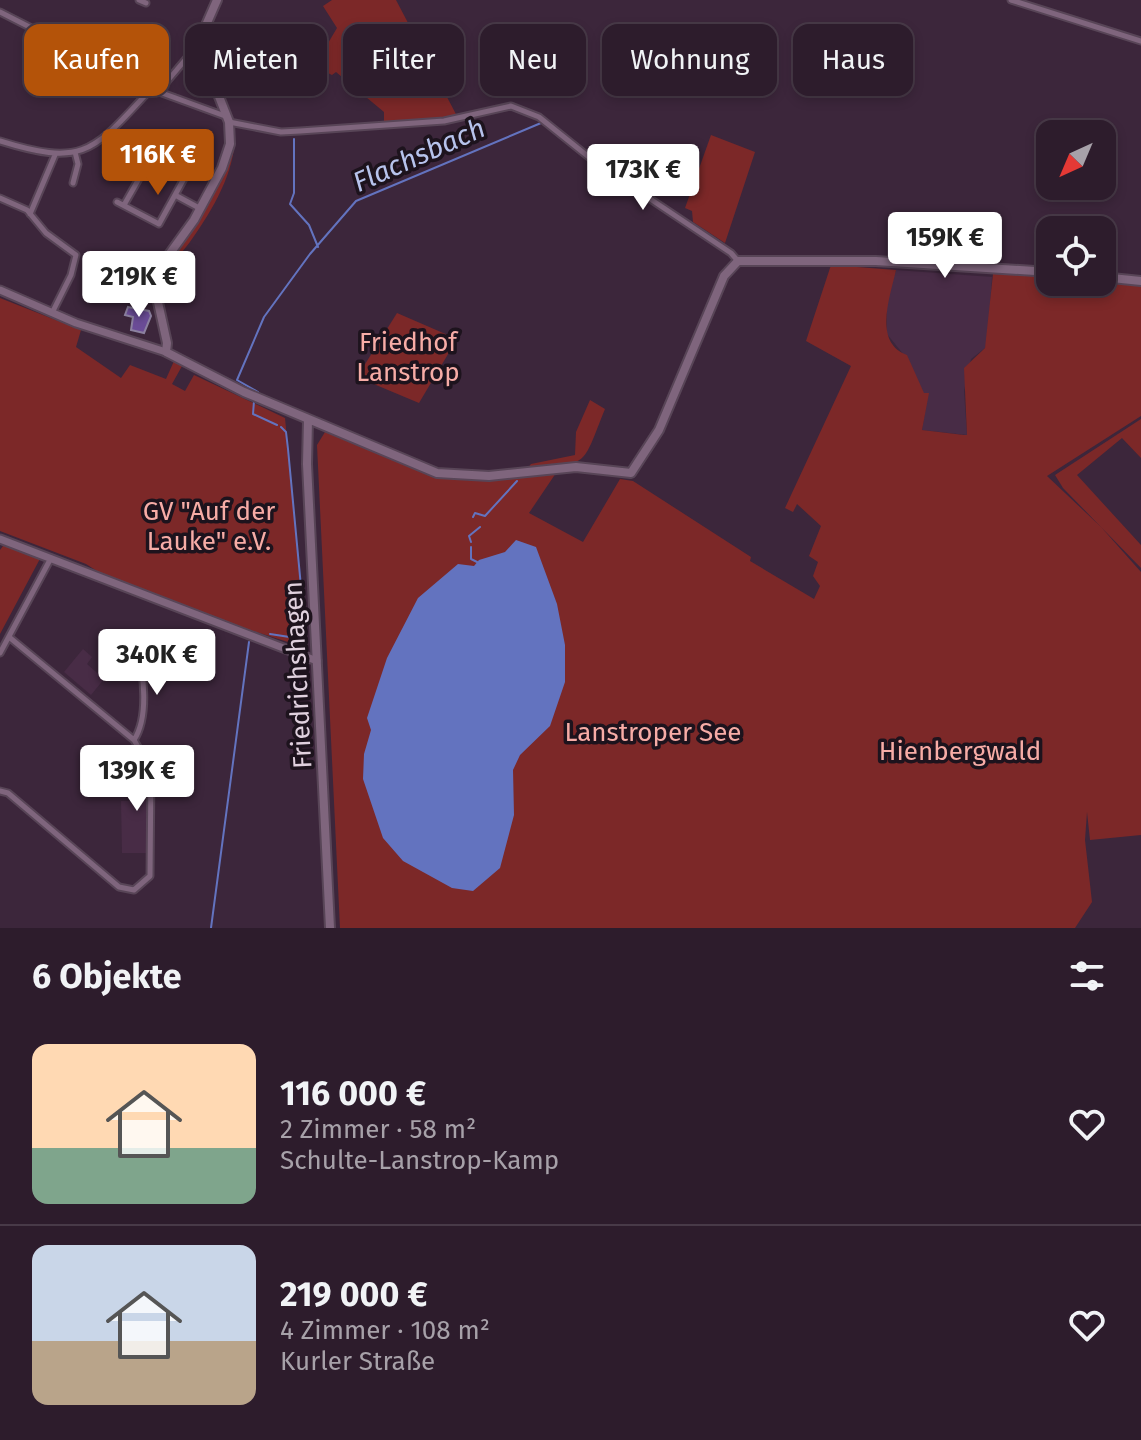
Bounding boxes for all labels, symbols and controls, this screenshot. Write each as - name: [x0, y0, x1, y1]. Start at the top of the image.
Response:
- chip: Kaufen: [24, 24, 169, 96]
- chip: Mieten: [185, 24, 327, 96]
- chip: Filter: [343, 24, 464, 96]
- chip: Neu: [480, 24, 586, 96]
- chip: Wohnung: [602, 24, 777, 96]
- chip: Haus: [793, 24, 913, 96]
- water label: Flachsbach: [348, 111, 490, 199]
- north arrow: [1036, 120, 1116, 200]
- map controls: [1036, 120, 1116, 296]
- pin: 116K €: [93, 129, 223, 197]
- text: 116K €: [120, 139, 196, 170]
- pin: 173K €: [578, 144, 708, 212]
- text: 173K €: [605, 154, 681, 185]
- pin: 159K €: [880, 212, 1010, 280]
- button: locate: [1036, 216, 1116, 296]
- text: 159K €: [906, 222, 984, 253]
- pin: 219K €: [74, 251, 204, 319]
- text: 219K €: [100, 261, 178, 292]
- park label: Friedhof Lanstrop: [356, 327, 460, 388]
- park label: GV "Auf der Lauke" e.V.: [143, 496, 275, 557]
- street label: Friedrichshagen: [278, 580, 318, 770]
- pin: 340K €: [92, 629, 222, 697]
- text: 340K €: [116, 639, 198, 670]
- park label: Lanstroper See: [564, 717, 742, 748]
- park label: Hienbergwald: [879, 736, 1041, 767]
- pin: 139K €: [72, 745, 202, 813]
- text: 139K €: [98, 755, 176, 786]
- icon: filters: [1065, 954, 1109, 998]
- text: 6 Objekte: [32, 956, 181, 997]
- text: 116 000 €: [280, 1073, 426, 1114]
- icon: home: [96, 1076, 192, 1172]
- icon: heart: [1065, 1102, 1109, 1146]
- text: 2 Zimmer · 58 m²: [280, 1114, 476, 1145]
- text: Schulte-Lanstrop-Kamp: [280, 1145, 559, 1176]
- text: 219 000 €: [280, 1274, 428, 1315]
- icon: home: [96, 1277, 192, 1373]
- icon: heart: [1065, 1303, 1109, 1347]
- text: 4 Zimmer · 108 m²: [280, 1315, 490, 1346]
- text: Kurler Straße: [280, 1346, 435, 1377]

